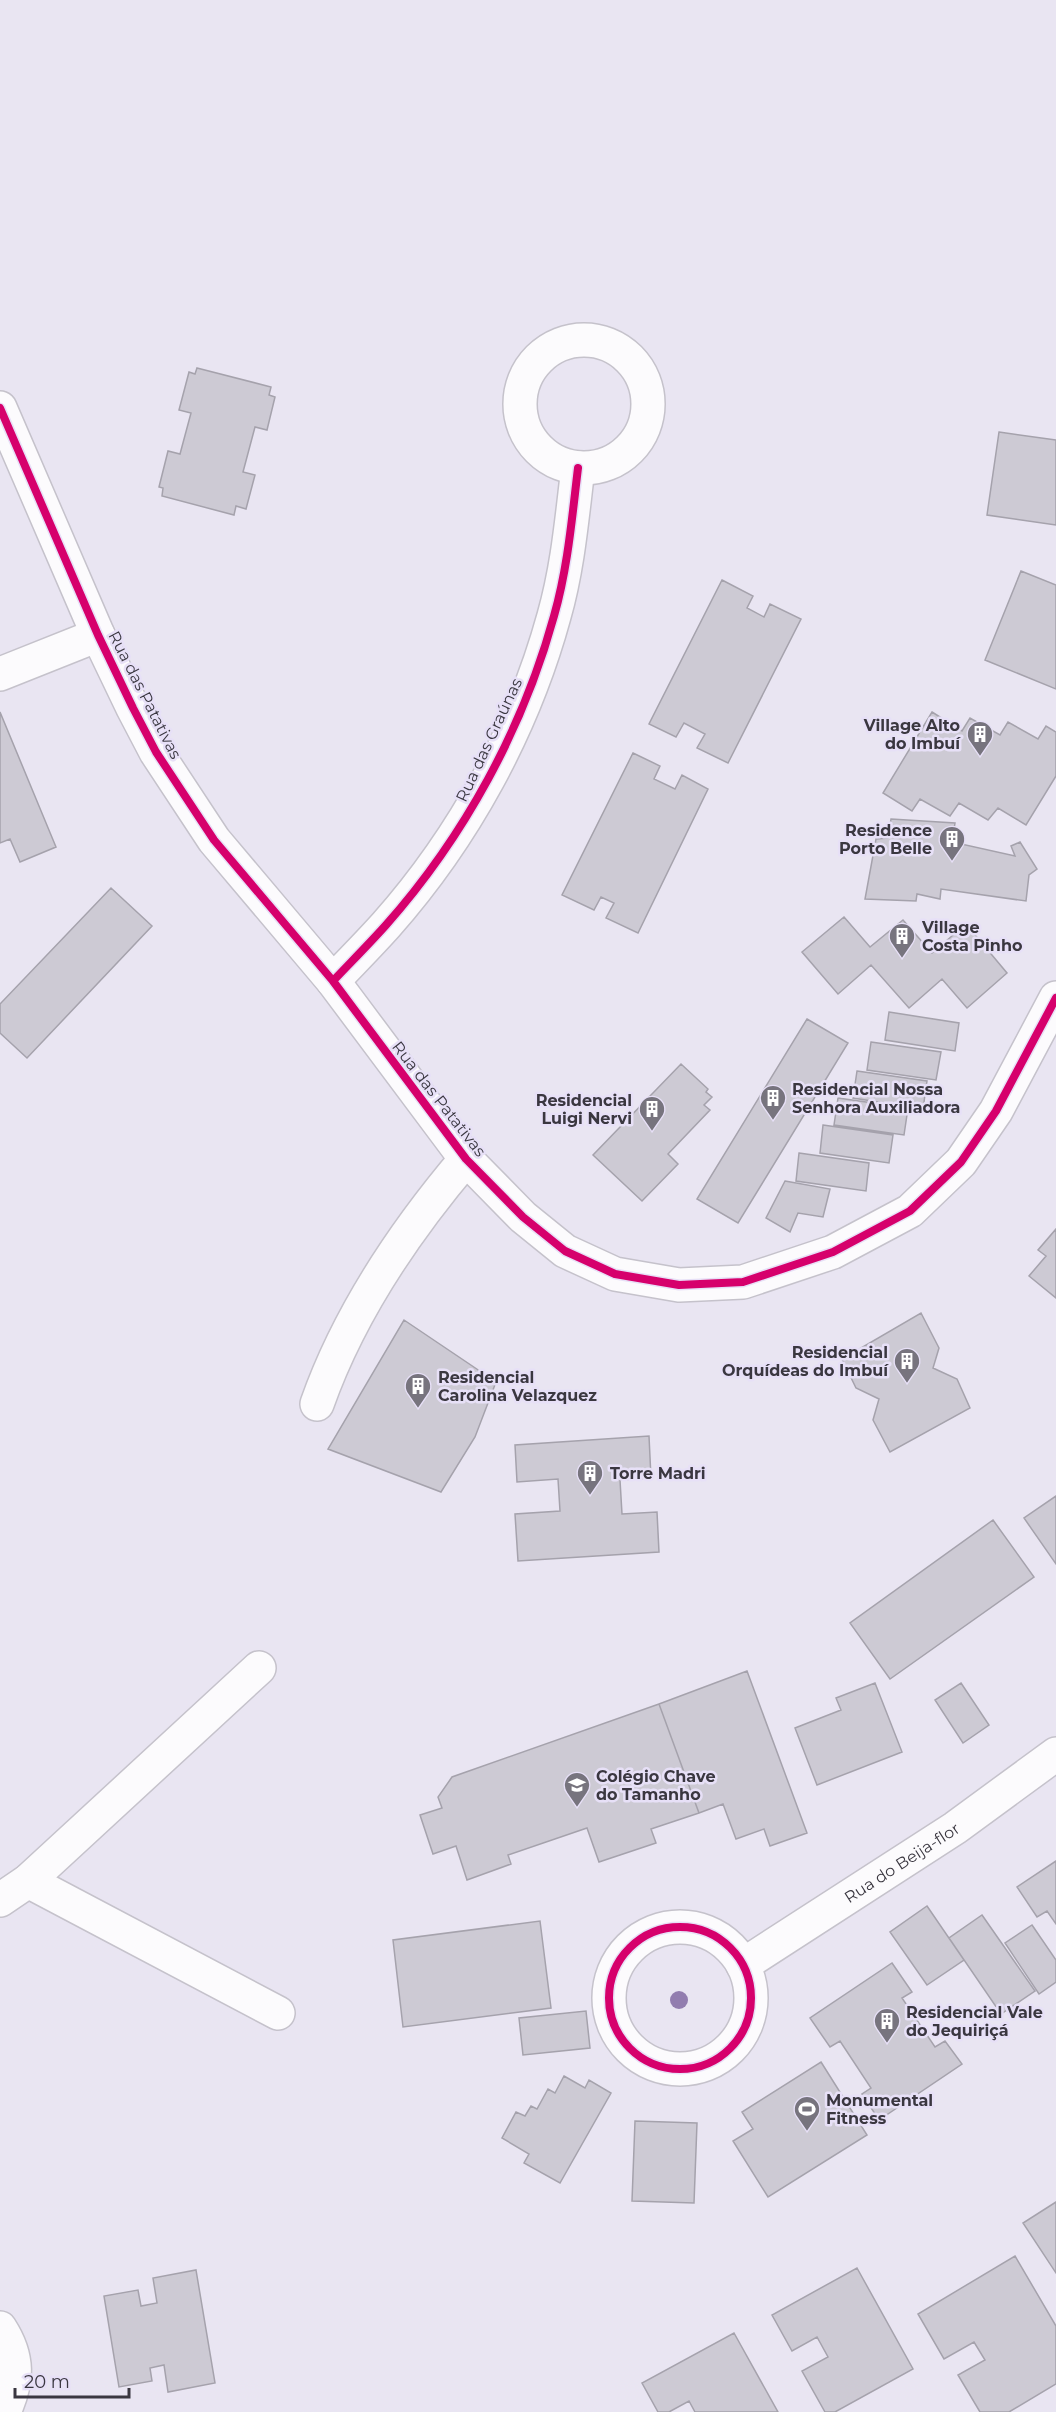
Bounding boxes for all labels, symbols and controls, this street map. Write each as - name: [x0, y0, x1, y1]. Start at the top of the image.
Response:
- street label: Rua das Patativas: [105, 628, 186, 762]
- street label: Rua das Graúnas: [452, 675, 526, 805]
- place label: Village Alto do Imbuí: [863, 716, 961, 753]
- building icon: Village Alto do Imbuí: [965, 719, 995, 757]
- place label: Residence Porto Belle: [839, 821, 932, 858]
- building icon: Residence Porto Belle: [937, 824, 967, 862]
- place label: Village Costa Pinho: [921, 918, 1023, 955]
- building icon: Village Costa Pinho: [887, 921, 917, 959]
- street label: Rua das Patativas: [388, 1038, 490, 1161]
- place label: Residencial Nossa Senhora Auxiliadora: [792, 1080, 960, 1117]
- building icon: Residencial Nossa Senhora Auxiliadora: [758, 1083, 788, 1121]
- place label: Residencial Luigi Nervi: [536, 1091, 632, 1128]
- building icon: Residencial Luigi Nervi: [637, 1094, 667, 1132]
- place label: Residencial Orquídeas do Imbuí: [722, 1343, 889, 1380]
- building icon: Residencial Orquídeas do Imbuí: [892, 1346, 922, 1384]
- place label: Residencial Carolina Velazquez: [438, 1368, 597, 1405]
- building icon: Residencial Carolina Velazquez: [403, 1371, 433, 1409]
- building icon: Torre Madri: [575, 1458, 605, 1496]
- place label: Torre Madri: [610, 1464, 706, 1483]
- place label: Colégio Chave do Tamanho: [596, 1767, 715, 1804]
- school or university icon: Colégio Chave do Tamanho: [562, 1770, 592, 1808]
- street label: Rua do Beija-flor: [841, 1818, 963, 1907]
- place label: Residencial Vale do Jequiriçá: [906, 2003, 1043, 2041]
- building icon: Residencial Vale do Jequiriçá: [872, 2006, 902, 2044]
- place label: Monumental Fitness: [826, 2091, 933, 2128]
- sports icon: Monumental Fitness: [792, 2094, 822, 2132]
- scale bar: [15, 2361, 129, 2399]
- text: 20 m: [24, 2371, 70, 2393]

